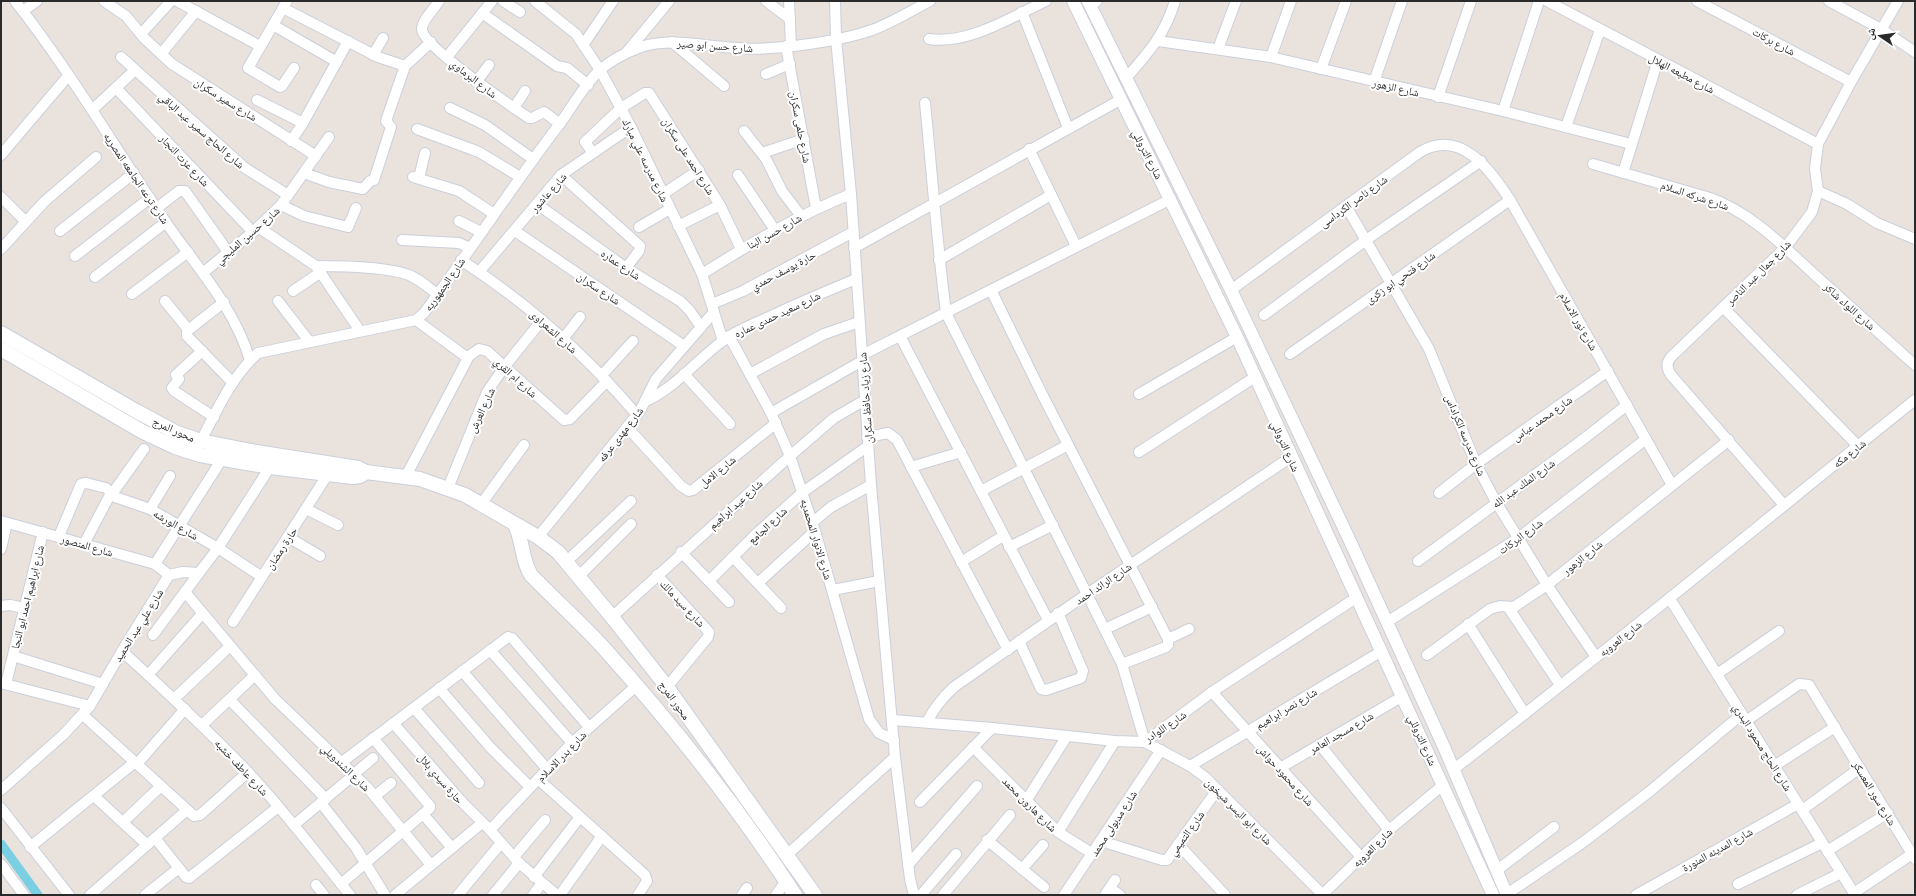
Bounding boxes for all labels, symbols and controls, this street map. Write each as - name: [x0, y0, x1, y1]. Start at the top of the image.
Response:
- north arrow: [1860, 16, 1900, 56]
- street label: شارع بركات: [1750, 23, 1798, 59]
- text: ش: [1861, 26, 1879, 41]
- street label: شارع حسن ابو صير: [676, 35, 753, 55]
- street label: شارع مطبعه الهلال: [1647, 49, 1717, 97]
- street label: شارع البرماوي: [446, 55, 500, 102]
- street label: شارع سمير سكران: [192, 74, 260, 124]
- street label: شارع الزهور: [1370, 74, 1421, 100]
- street label: شارع الحاج سمير عبد الباقي: [155, 89, 248, 173]
- street label: شارع حلمى سكران: [787, 90, 815, 164]
- street label: شارع احمد على سكران: [659, 115, 719, 197]
- street label: شارع مدرسه علي مبارك: [618, 116, 673, 205]
- street label: شارع التروللي: [1127, 126, 1167, 182]
- street label: شارع ترعه الجامعه المصريه: [101, 129, 173, 227]
- street label: شارع عزت النجار: [156, 130, 213, 189]
- street label: شارع عاشور: [526, 169, 570, 216]
- street label: شارع ناصر الكرداسى: [1316, 171, 1390, 231]
- street label: شارع شركه السلام: [1659, 177, 1731, 213]
- street label: شارع حسين المليجي: [212, 203, 284, 269]
- street label: شارع حسن البنا: [744, 210, 804, 252]
- street label: شارع جمال عبد الناصر: [1721, 236, 1794, 309]
- street label: شارع عماره: [598, 245, 644, 283]
- street label: حارة يوسف حمدي: [748, 247, 819, 295]
- street label: شارع فتحي ابو زكرى: [1362, 247, 1439, 308]
- street label: شارع الجمهوريه: [420, 254, 468, 314]
- street label: شارع سكران: [575, 268, 623, 308]
- street label: شارع اللواء شاكر: [1820, 278, 1879, 333]
- street label: شارع سعيد حمدى عماره: [731, 287, 823, 341]
- street label: شارع نور الاسلام: [1556, 289, 1602, 353]
- street label: شارع الشعراوى: [527, 306, 581, 356]
- street label: شارع زياد حافظ سكران: [854, 352, 876, 444]
- street label: شارع ام القري: [490, 353, 541, 402]
- street label: شارع العرش: [464, 385, 498, 435]
- street label: شارع مدرسه الكراداس: [1442, 392, 1490, 478]
- street label: شارع محمد عباس: [1509, 392, 1575, 444]
- street label: شارع مهدى عرفه: [594, 403, 646, 465]
- street label: محور المرج: [150, 413, 198, 445]
- street label: شارع التروللي: [1266, 418, 1304, 475]
- street label: شارع مكه: [1829, 435, 1869, 471]
- street label: شارع الامل: [696, 452, 738, 490]
- street label: شارع الملك عبد الله: [1488, 455, 1558, 511]
- street label: شارع عيد ابراهيم: [705, 476, 766, 533]
- street label: شارع الانوار المحمديه: [798, 497, 836, 581]
- street label: شارع الجامع: [744, 503, 790, 547]
- street label: شارع الورشه: [151, 505, 201, 543]
- street label: شارع البركات: [1495, 515, 1545, 557]
- street label: حارة رمضان: [262, 524, 300, 572]
- street label: شارع المنصور: [58, 530, 115, 560]
- street label: شارع الزهور: [1558, 536, 1605, 578]
- street label: شارع ابراهيم احمد ابو النجا: [7, 544, 48, 651]
- street label: شارع الرائد احمد: [1072, 559, 1134, 607]
- street label: شارع سيد مالك: [657, 576, 709, 630]
- street label: شارع علي عبد الحميد: [110, 586, 168, 665]
- street label: شارع العروبه: [1596, 617, 1644, 659]
- street label: محور المرج: [656, 677, 694, 723]
- street label: شارع نصر ابراهيم: [1252, 684, 1320, 733]
- street label: شارع الحاج محمود البدري: [1728, 700, 1796, 795]
- street label: شارع اللوادر: [1140, 707, 1189, 746]
- street label: شارع مسجد العامر: [1305, 708, 1376, 757]
- street label: شارع التروللي: [1403, 712, 1441, 769]
- street label: شارع بدر الاسلام: [533, 727, 589, 785]
- street label: شارع عاطف خشبه: [212, 735, 272, 799]
- street label: شارع الشندويلي: [317, 740, 374, 796]
- street label: شارع محمود حواش: [1254, 741, 1318, 809]
- street label: حارة سيدي بلال: [414, 750, 467, 808]
- street label: شارع سور المعسكر: [1849, 757, 1900, 828]
- street label: شارع هارون محمد: [999, 773, 1061, 835]
- street label: شارع ابو اليسر شيخون: [1202, 774, 1276, 848]
- street label: شارع مدبولى محمد: [1086, 787, 1140, 859]
- street label: شارع التميمي: [1164, 807, 1209, 860]
- street label: شارع المدينه المنورة: [1679, 823, 1755, 875]
- street label: شارع العروبه: [1349, 824, 1395, 870]

